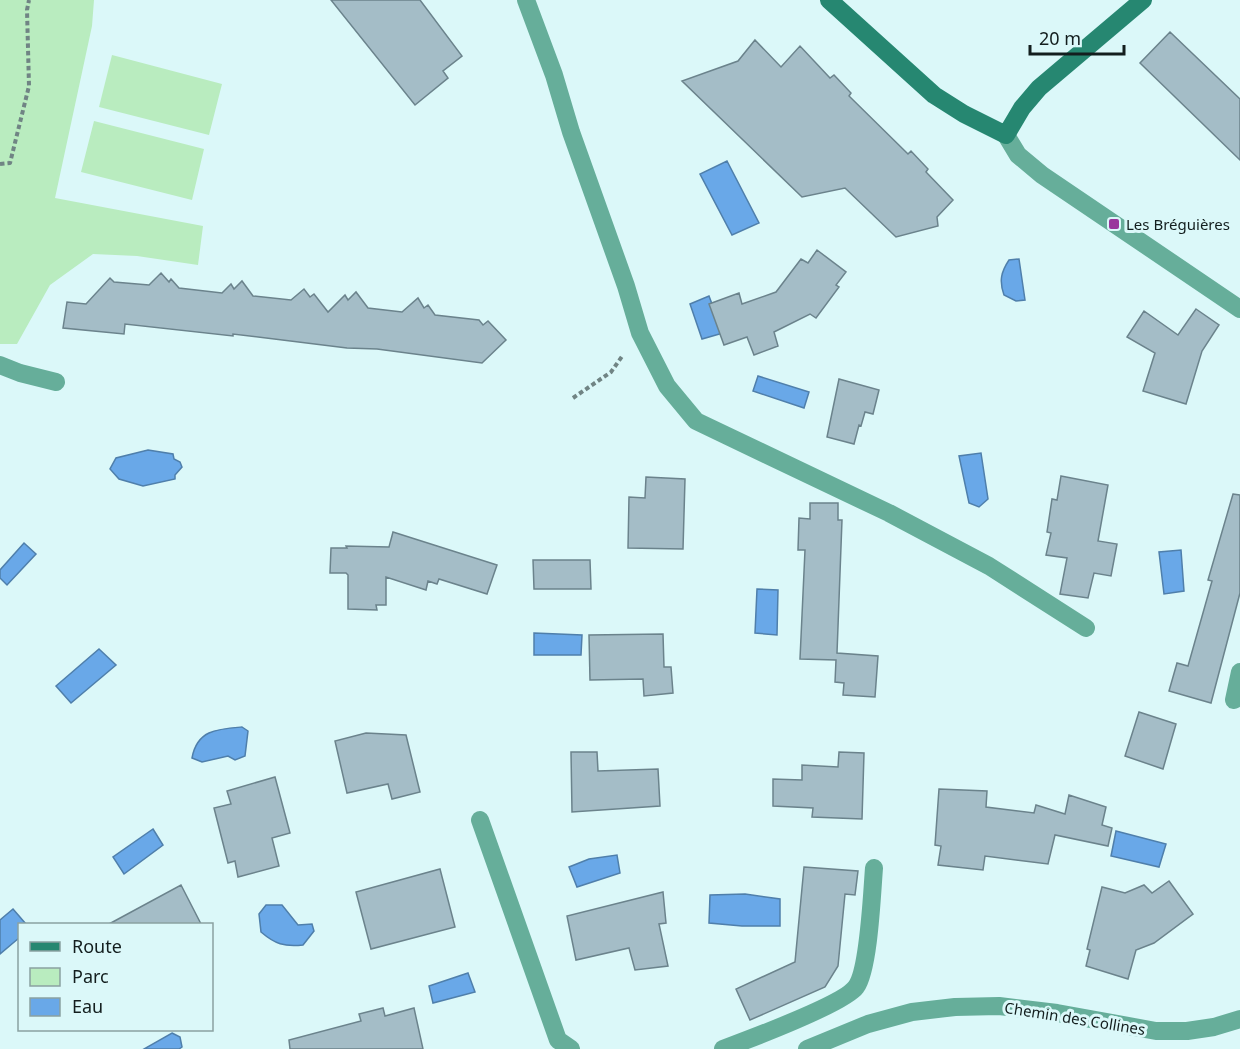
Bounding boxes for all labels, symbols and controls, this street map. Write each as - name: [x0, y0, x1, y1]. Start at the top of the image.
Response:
- scale bar: [1030, 18, 1124, 56]
- text: 20 m: [1039, 26, 1081, 50]
- place label: Les Bréguières: [1126, 214, 1230, 234]
- marker: Les Bréguières: [1107, 217, 1121, 231]
- legend: [18, 923, 213, 1031]
- text: Route: [72, 934, 122, 958]
- text: Parc: [72, 964, 109, 988]
- text: Eau: [72, 994, 103, 1018]
- street label: Chemin des Collines: [1003, 997, 1147, 1039]

